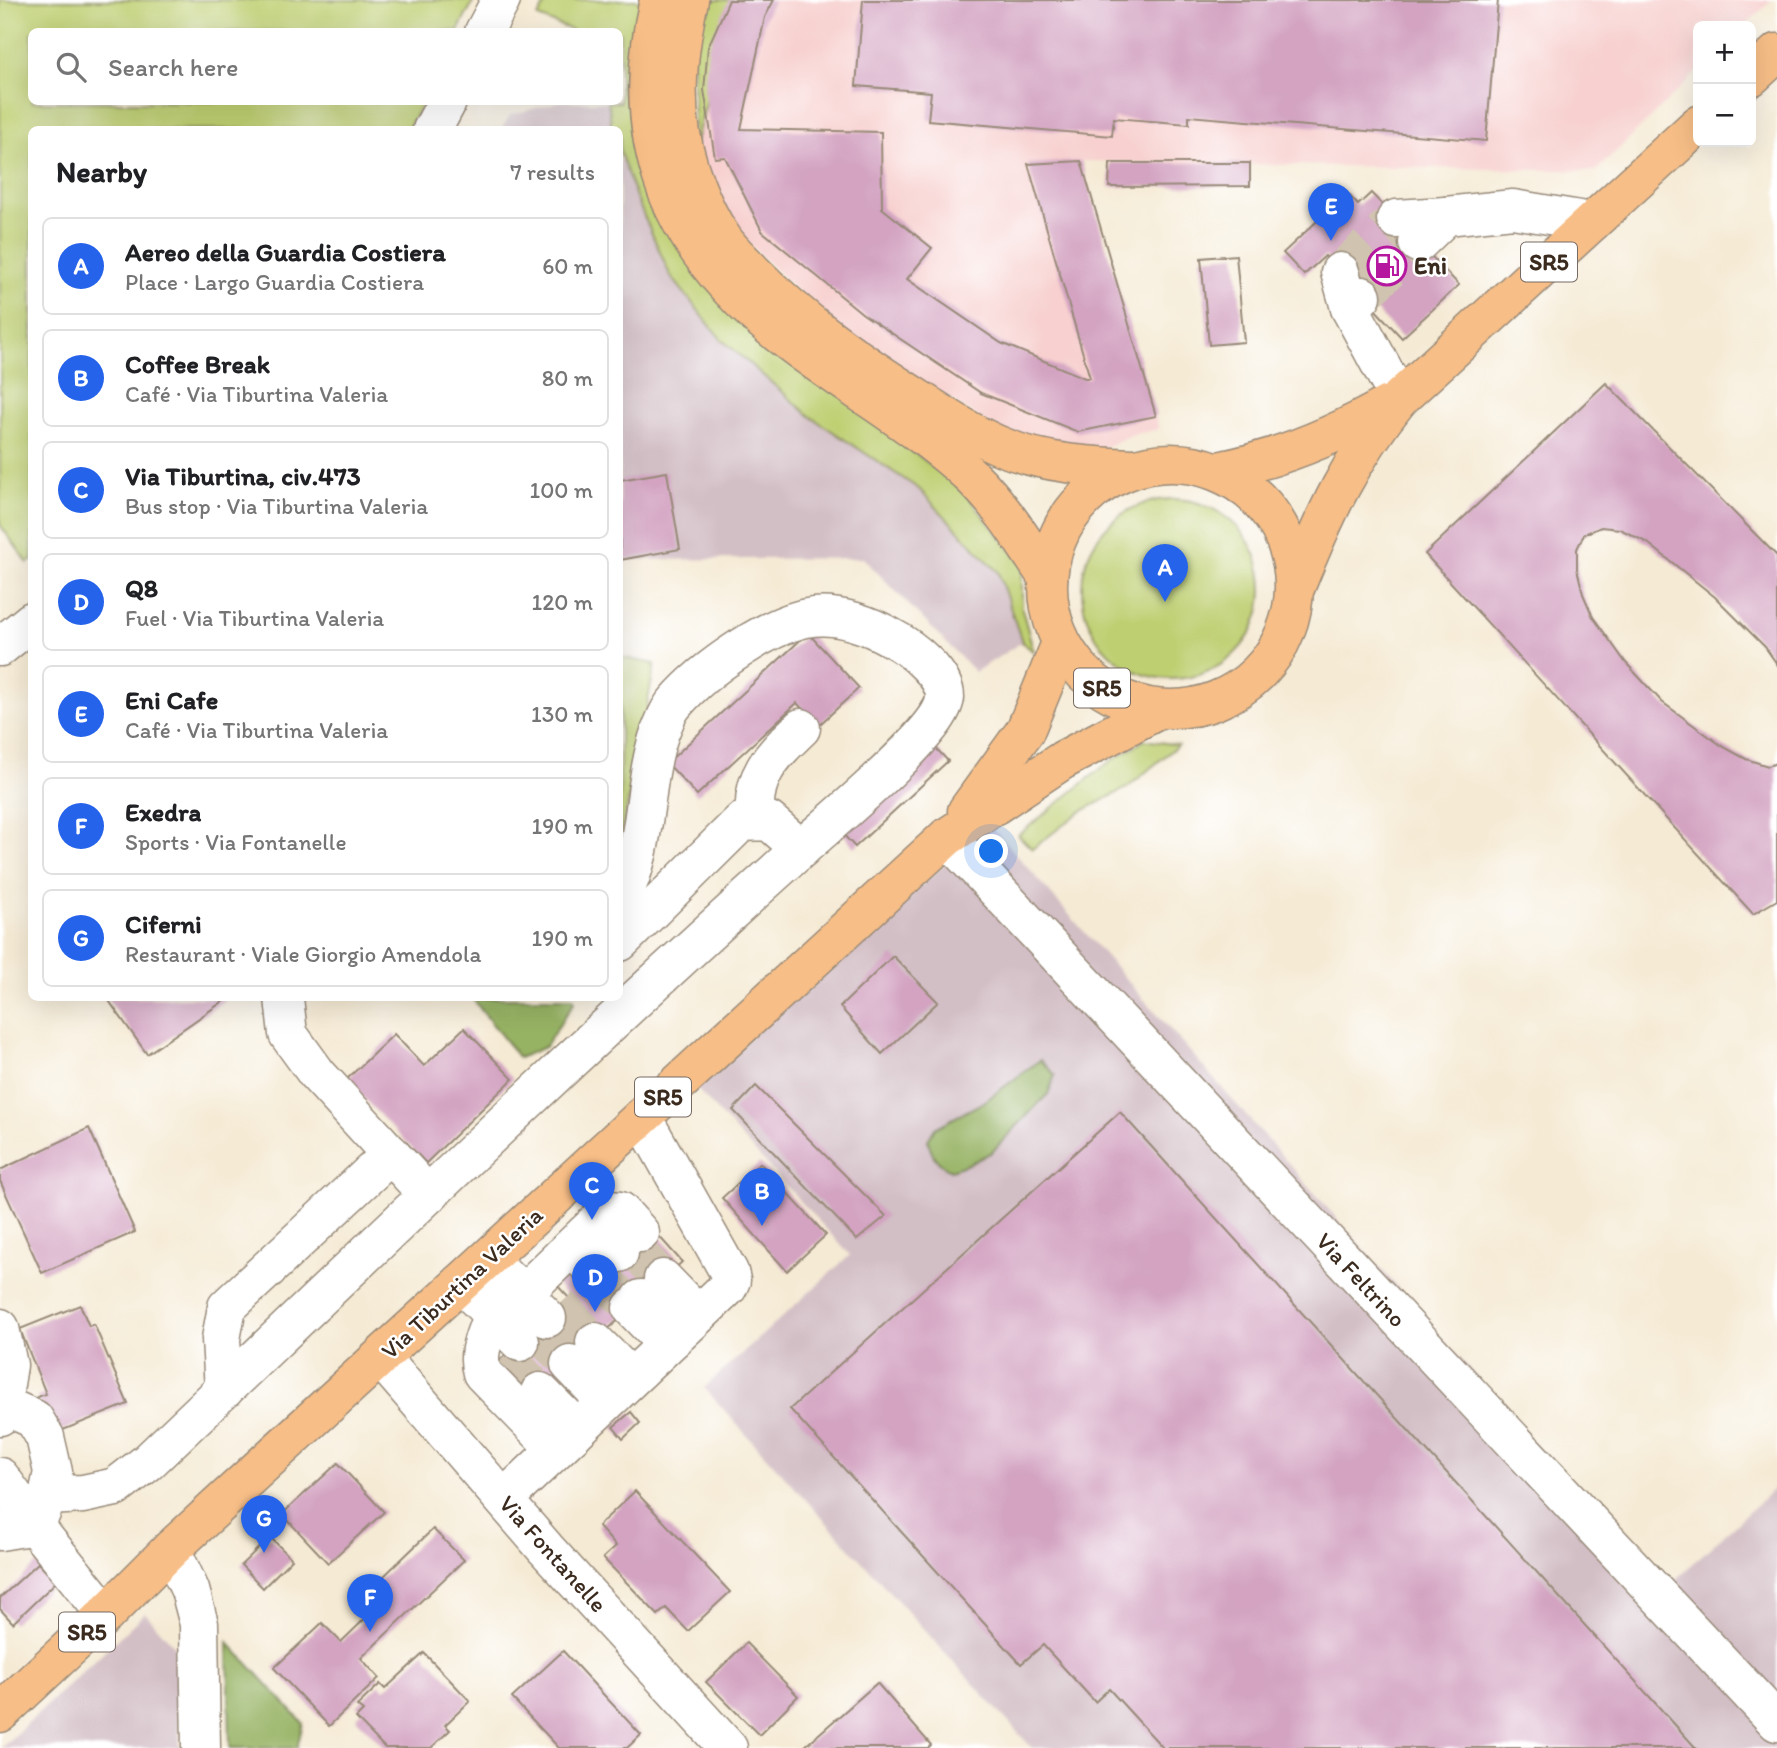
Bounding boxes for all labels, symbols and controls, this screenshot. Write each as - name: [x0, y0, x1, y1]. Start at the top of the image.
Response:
- map controls: [1693, 21, 1756, 147]
- button: +: [1693, 21, 1756, 84]
- search box: [28, 28, 623, 105]
- icon: search: [52, 48, 90, 86]
- text: Search here: [108, 51, 238, 83]
- button: −: [1693, 84, 1756, 147]
- text: Nearby: [56, 153, 147, 190]
- text: 7 results: [510, 158, 595, 186]
- pin: E: [1308, 183, 1354, 241]
- text: Aereo della Guardia Costiera: [125, 236, 446, 268]
- road number: SR5: [1521, 243, 1577, 282]
- fuel station icon: Eni: [1366, 245, 1408, 287]
- place label: Eni: [1414, 251, 1447, 280]
- text: A: [74, 252, 88, 280]
- text: 60 m: [542, 252, 593, 280]
- text: Place · Largo Guardia Costiera: [125, 268, 424, 296]
- text: Coffee Break: [125, 348, 270, 380]
- text: B: [74, 364, 88, 392]
- text: 80 m: [542, 364, 593, 392]
- text: Café · Via Tiburtina Valeria: [125, 380, 388, 408]
- text: Via Tiburtina, civ.473: [125, 460, 361, 492]
- text: C: [74, 476, 88, 504]
- text: 100 m: [529, 476, 593, 504]
- text: Bus stop · Via Tiburtina Valeria: [125, 492, 428, 520]
- pin: A: [1142, 544, 1188, 602]
- text: Q8: [125, 572, 158, 604]
- text: D: [73, 588, 89, 616]
- text: 120 m: [532, 588, 593, 616]
- text: Fuel · Via Tiburtina Valeria: [125, 604, 384, 632]
- road number: SR5: [1074, 668, 1130, 708]
- text: Eni Cafe: [125, 684, 218, 716]
- text: E: [75, 700, 87, 728]
- text: 130 m: [531, 700, 593, 728]
- text: Café · Via Tiburtina Valeria: [125, 716, 388, 744]
- text: Exedra: [125, 796, 201, 828]
- text: F: [75, 812, 87, 840]
- text: 190 m: [532, 812, 593, 840]
- text: Sports · Via Fontanelle: [125, 828, 346, 856]
- your location: [974, 834, 1008, 868]
- text: Ciferni: [125, 908, 202, 940]
- text: G: [73, 924, 89, 952]
- text: 190 m: [532, 924, 593, 952]
- text: Restaurant · Viale Giorgio Amendola: [125, 940, 481, 968]
- road number: SR5: [635, 1078, 691, 1116]
- pin: C: [569, 1162, 615, 1220]
- pin: B: [739, 1168, 785, 1226]
- street label: Via Tiburtina Valeria: [375, 1200, 549, 1365]
- street label: Via Feltrino: [1310, 1226, 1412, 1333]
- pin: D: [572, 1254, 618, 1312]
- street label: Via Fontanelle: [493, 1489, 613, 1618]
- pin: G: [241, 1495, 287, 1553]
- pin: F: [347, 1574, 393, 1632]
- road number: SR5: [59, 1612, 115, 1652]

